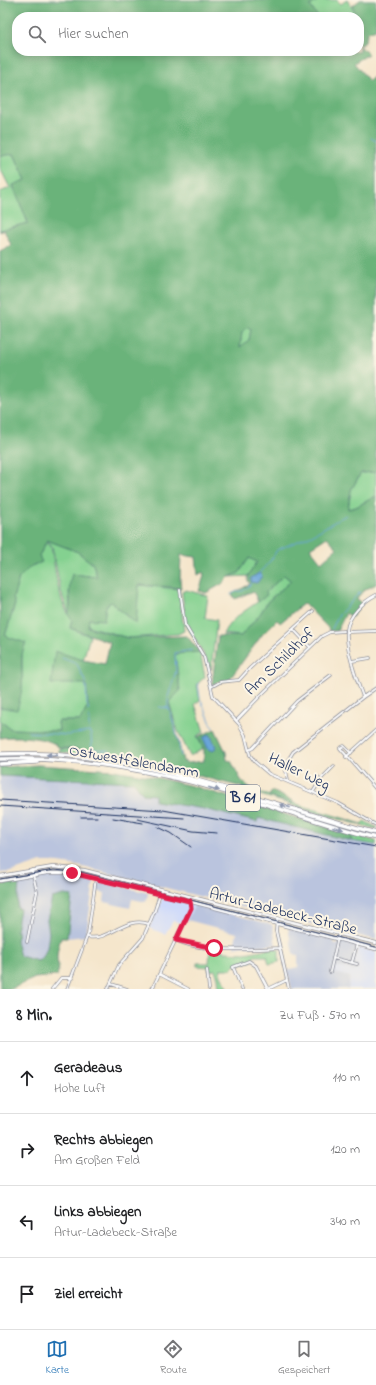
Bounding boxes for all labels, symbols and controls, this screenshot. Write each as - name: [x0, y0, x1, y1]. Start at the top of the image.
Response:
- search box: [12, 12, 364, 56]
- icon: search: [26, 23, 48, 45]
- text: Hier suchen: [58, 23, 129, 45]
- street label: Am Schildhof: [240, 622, 321, 702]
- street label: Ostwestfalendamm: [67, 739, 201, 785]
- street label: Haller Weg: [264, 747, 334, 797]
- one-way arrow: [46, 751, 58, 758]
- road number: B 61: [226, 785, 260, 811]
- one-way arrow: [208, 786, 220, 792]
- one-way arrow: [278, 803, 290, 809]
- one-way arrow: [332, 825, 344, 831]
- route end: [63, 864, 81, 882]
- street label: Artur-Ladebeck-Straße: [207, 882, 360, 942]
- route start: [205, 939, 223, 957]
- text: 8 Min.: [16, 1003, 52, 1028]
- text: Zu Fuß · 570 m: [279, 1006, 360, 1025]
- text: Geradeaus: [54, 1057, 122, 1079]
- icon: ahead: [16, 1067, 38, 1089]
- text: 110 m: [333, 1068, 360, 1087]
- text: Hohe Luft: [54, 1079, 105, 1098]
- text: Rechts abbiegen: [54, 1129, 153, 1151]
- icon: right: [16, 1139, 38, 1161]
- text: 120 m: [330, 1140, 360, 1159]
- text: Am Großen Feld: [54, 1151, 140, 1170]
- text: Links abbiegen: [54, 1201, 141, 1223]
- icon: left: [16, 1211, 38, 1233]
- text: 340 m: [330, 1212, 360, 1231]
- text: Artur-Ladebeck-Straße: [54, 1223, 177, 1242]
- icon: arrive: [16, 1283, 38, 1305]
- text: Ziel erreicht: [54, 1283, 122, 1305]
- tab: Karte: [46, 1338, 69, 1378]
- tab: Route: [160, 1338, 187, 1378]
- tab: Gespeichert: [278, 1338, 330, 1378]

